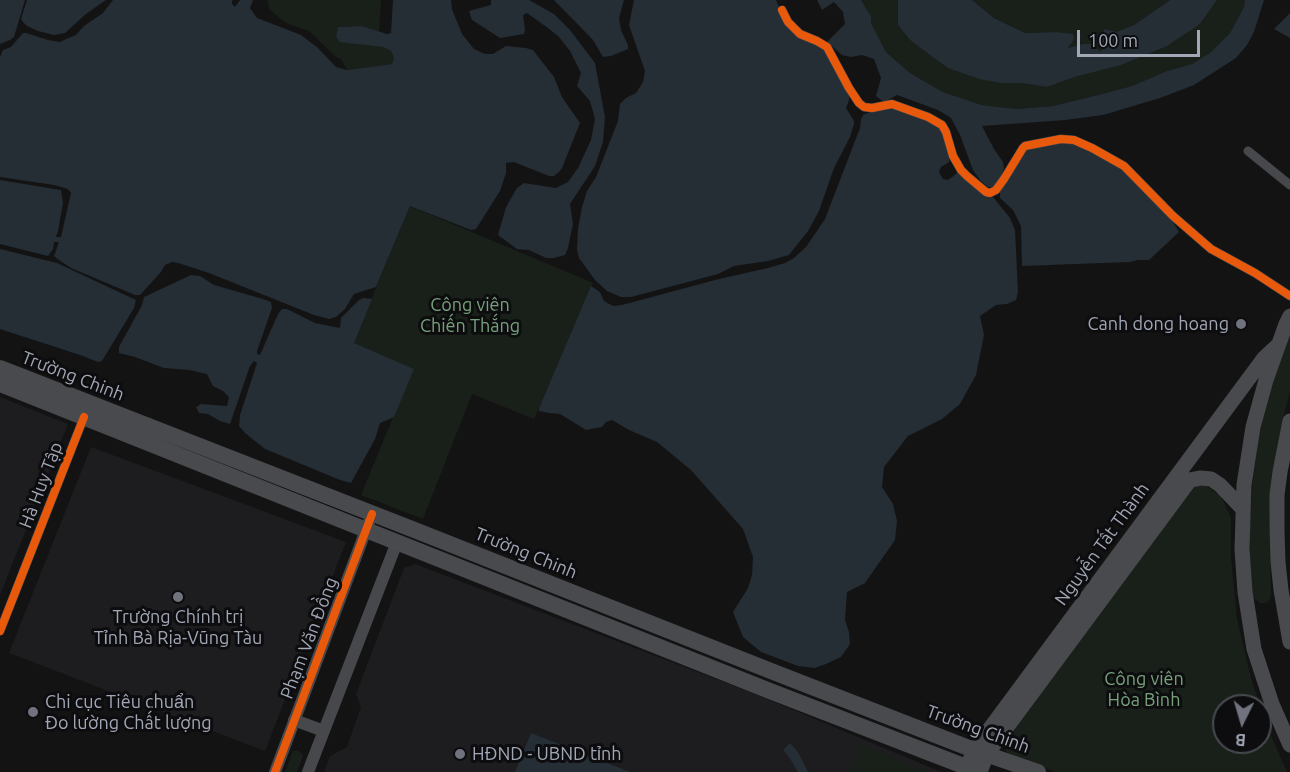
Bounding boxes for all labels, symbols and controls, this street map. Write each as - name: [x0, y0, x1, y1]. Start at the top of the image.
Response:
- scale bar: [1080, 18, 1203, 56]
- text: 100 m: [1088, 30, 1138, 50]
- park label: Công viên Chiến Thắng: [420, 294, 520, 336]
- place label: Canh dong hoang: [1088, 313, 1229, 335]
- marker: Canh dong hoang: [1234, 317, 1248, 331]
- street label: Trường Chinh: [19, 346, 127, 406]
- street label: Hà Huy Tập: [15, 439, 67, 531]
- street label: Nguyễn Tất Thành: [1050, 478, 1154, 610]
- street label: Trường Chinh: [472, 523, 580, 583]
- street label: Phạm Văn Đồng: [276, 574, 342, 702]
- marker: Trường Chính trị Tỉnh Bà Rịa-Vũng Tàu: [171, 590, 185, 604]
- place label: Trường Chính trị Tỉnh Bà Rịa-Vũng Tàu: [94, 606, 262, 648]
- park label: Công viên Hòa Bình: [1104, 668, 1184, 710]
- place label: Chi cục Tiêu chuẩn Đo lường Chất lượng: [45, 691, 212, 734]
- north arrow: [1212, 694, 1272, 754]
- street label: Trường Chinh: [923, 700, 1033, 758]
- marker: Chi cục Tiêu chuẩn Đo lường Chất lượng: [26, 705, 40, 719]
- text: B: [1235, 731, 1247, 749]
- place label: HĐND - UBND tỉnh: [472, 743, 622, 765]
- marker: HĐND - UBND tỉnh: [453, 747, 467, 761]

